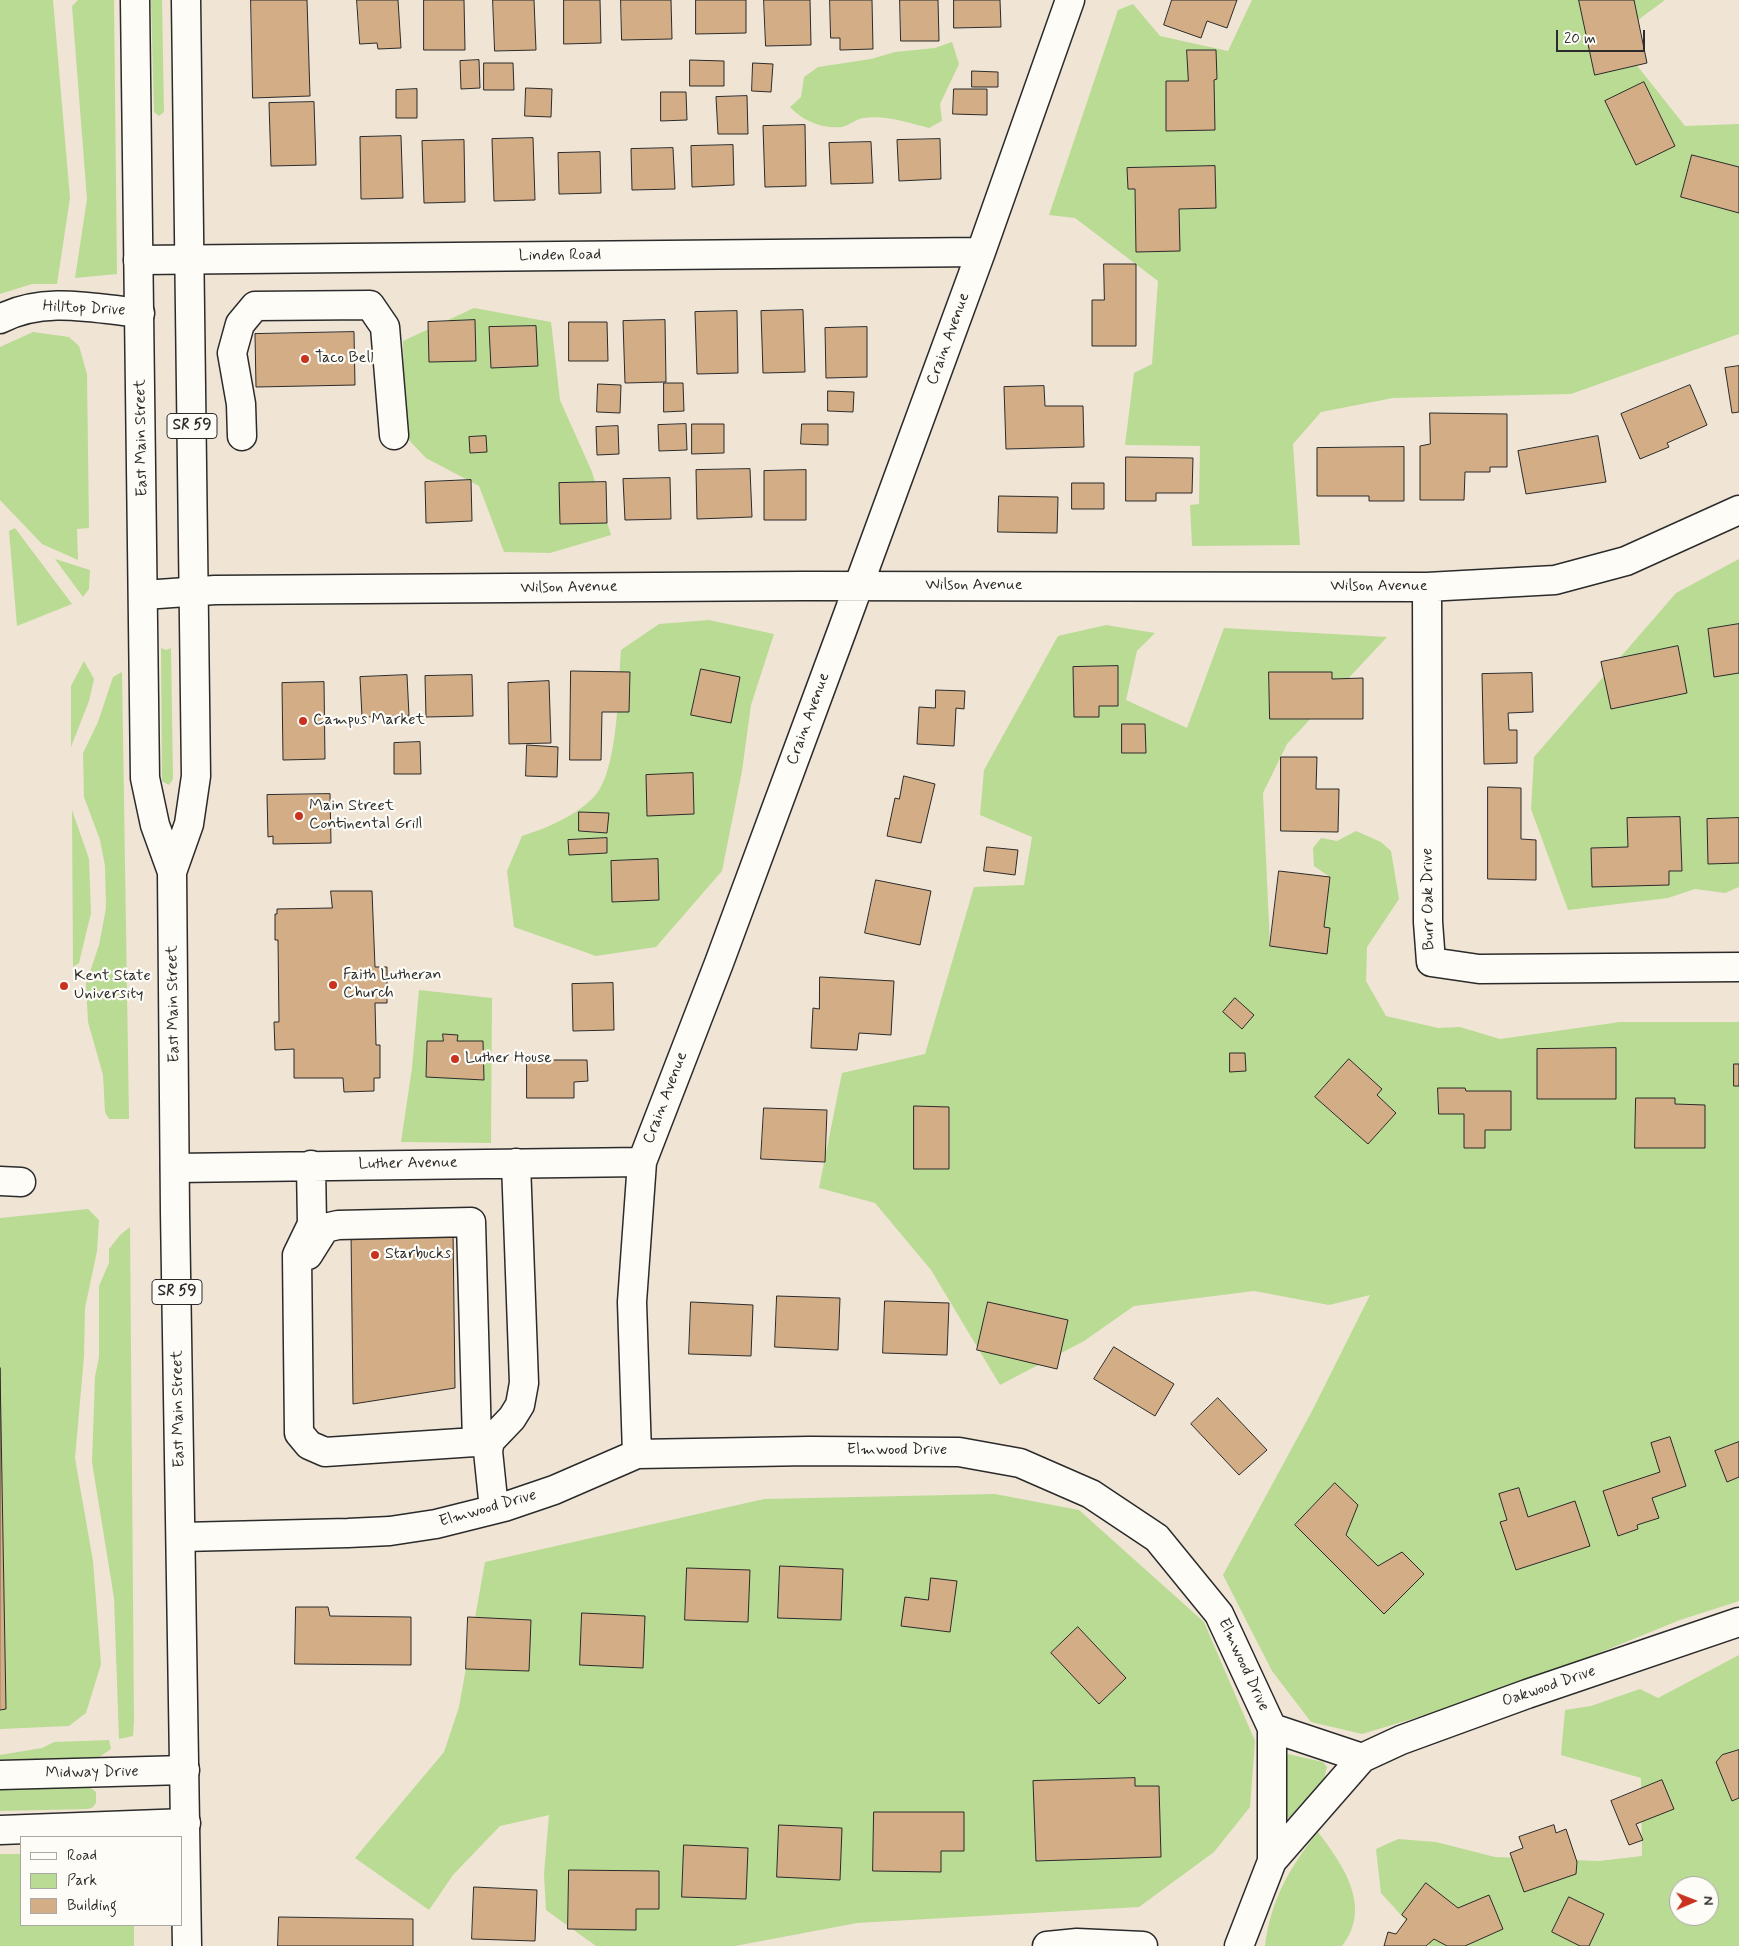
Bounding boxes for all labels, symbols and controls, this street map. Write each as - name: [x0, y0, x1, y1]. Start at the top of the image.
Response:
- scale bar: [1559, 20, 1648, 52]
- text: 20 m: [1564, 29, 1596, 49]
- street label: Linden Road: [519, 246, 601, 266]
- street label: Crain Avenue: [923, 290, 975, 388]
- street label: Hilltop Drive: [42, 297, 126, 321]
- place label: Taco Bell: [315, 349, 374, 369]
- marker: Taco Bell: [299, 353, 311, 365]
- street label: East Main Street: [131, 379, 153, 497]
- road number: SR 59: [167, 414, 217, 438]
- street label: Wilson Avenue: [925, 576, 1023, 596]
- street label: Wilson Avenue: [1330, 577, 1428, 597]
- street label: Wilson Avenue: [520, 578, 618, 598]
- street label: Crain Avenue: [783, 670, 835, 768]
- place label: Campus Market: [313, 711, 425, 731]
- marker: Campus Market: [297, 715, 309, 727]
- place label: Main Street Continental Grill: [309, 797, 422, 835]
- marker: Main Street Continental Grill: [293, 810, 305, 822]
- street label: Burr Oak Drive: [1419, 848, 1439, 950]
- street label: East Main Street: [163, 945, 185, 1063]
- place label: Faith Lutheran Church: [343, 966, 442, 1004]
- place label: Kent State University: [74, 967, 151, 1005]
- marker: Faith Lutheran Church: [327, 979, 339, 991]
- marker: Kent State University: [58, 980, 70, 992]
- place label: Luther House: [465, 1049, 552, 1069]
- street label: Crain Avenue: [640, 1049, 692, 1147]
- marker: Luther House: [449, 1053, 461, 1065]
- street label: Luther Avenue: [358, 1154, 458, 1174]
- place label: Starbucks: [385, 1245, 451, 1265]
- marker: Starbucks: [369, 1249, 381, 1261]
- road number: SR 59: [152, 1280, 202, 1304]
- street label: East Main Street: [168, 1350, 190, 1468]
- street label: Elmwood Drive: [847, 1441, 947, 1461]
- street label: Elmwood Drive: [437, 1486, 539, 1532]
- street label: Elmwood Drive: [1213, 1615, 1273, 1715]
- street label: Oakwood Drive: [1500, 1662, 1598, 1712]
- street label: Midway Drive: [45, 1763, 139, 1783]
- legend: [20, 1836, 182, 1926]
- text: Road: [67, 1846, 97, 1866]
- text: Park: [67, 1871, 97, 1891]
- north arrow: [1669, 1876, 1719, 1926]
- text: Building: [67, 1896, 117, 1916]
- text: N: [1699, 1896, 1717, 1906]

